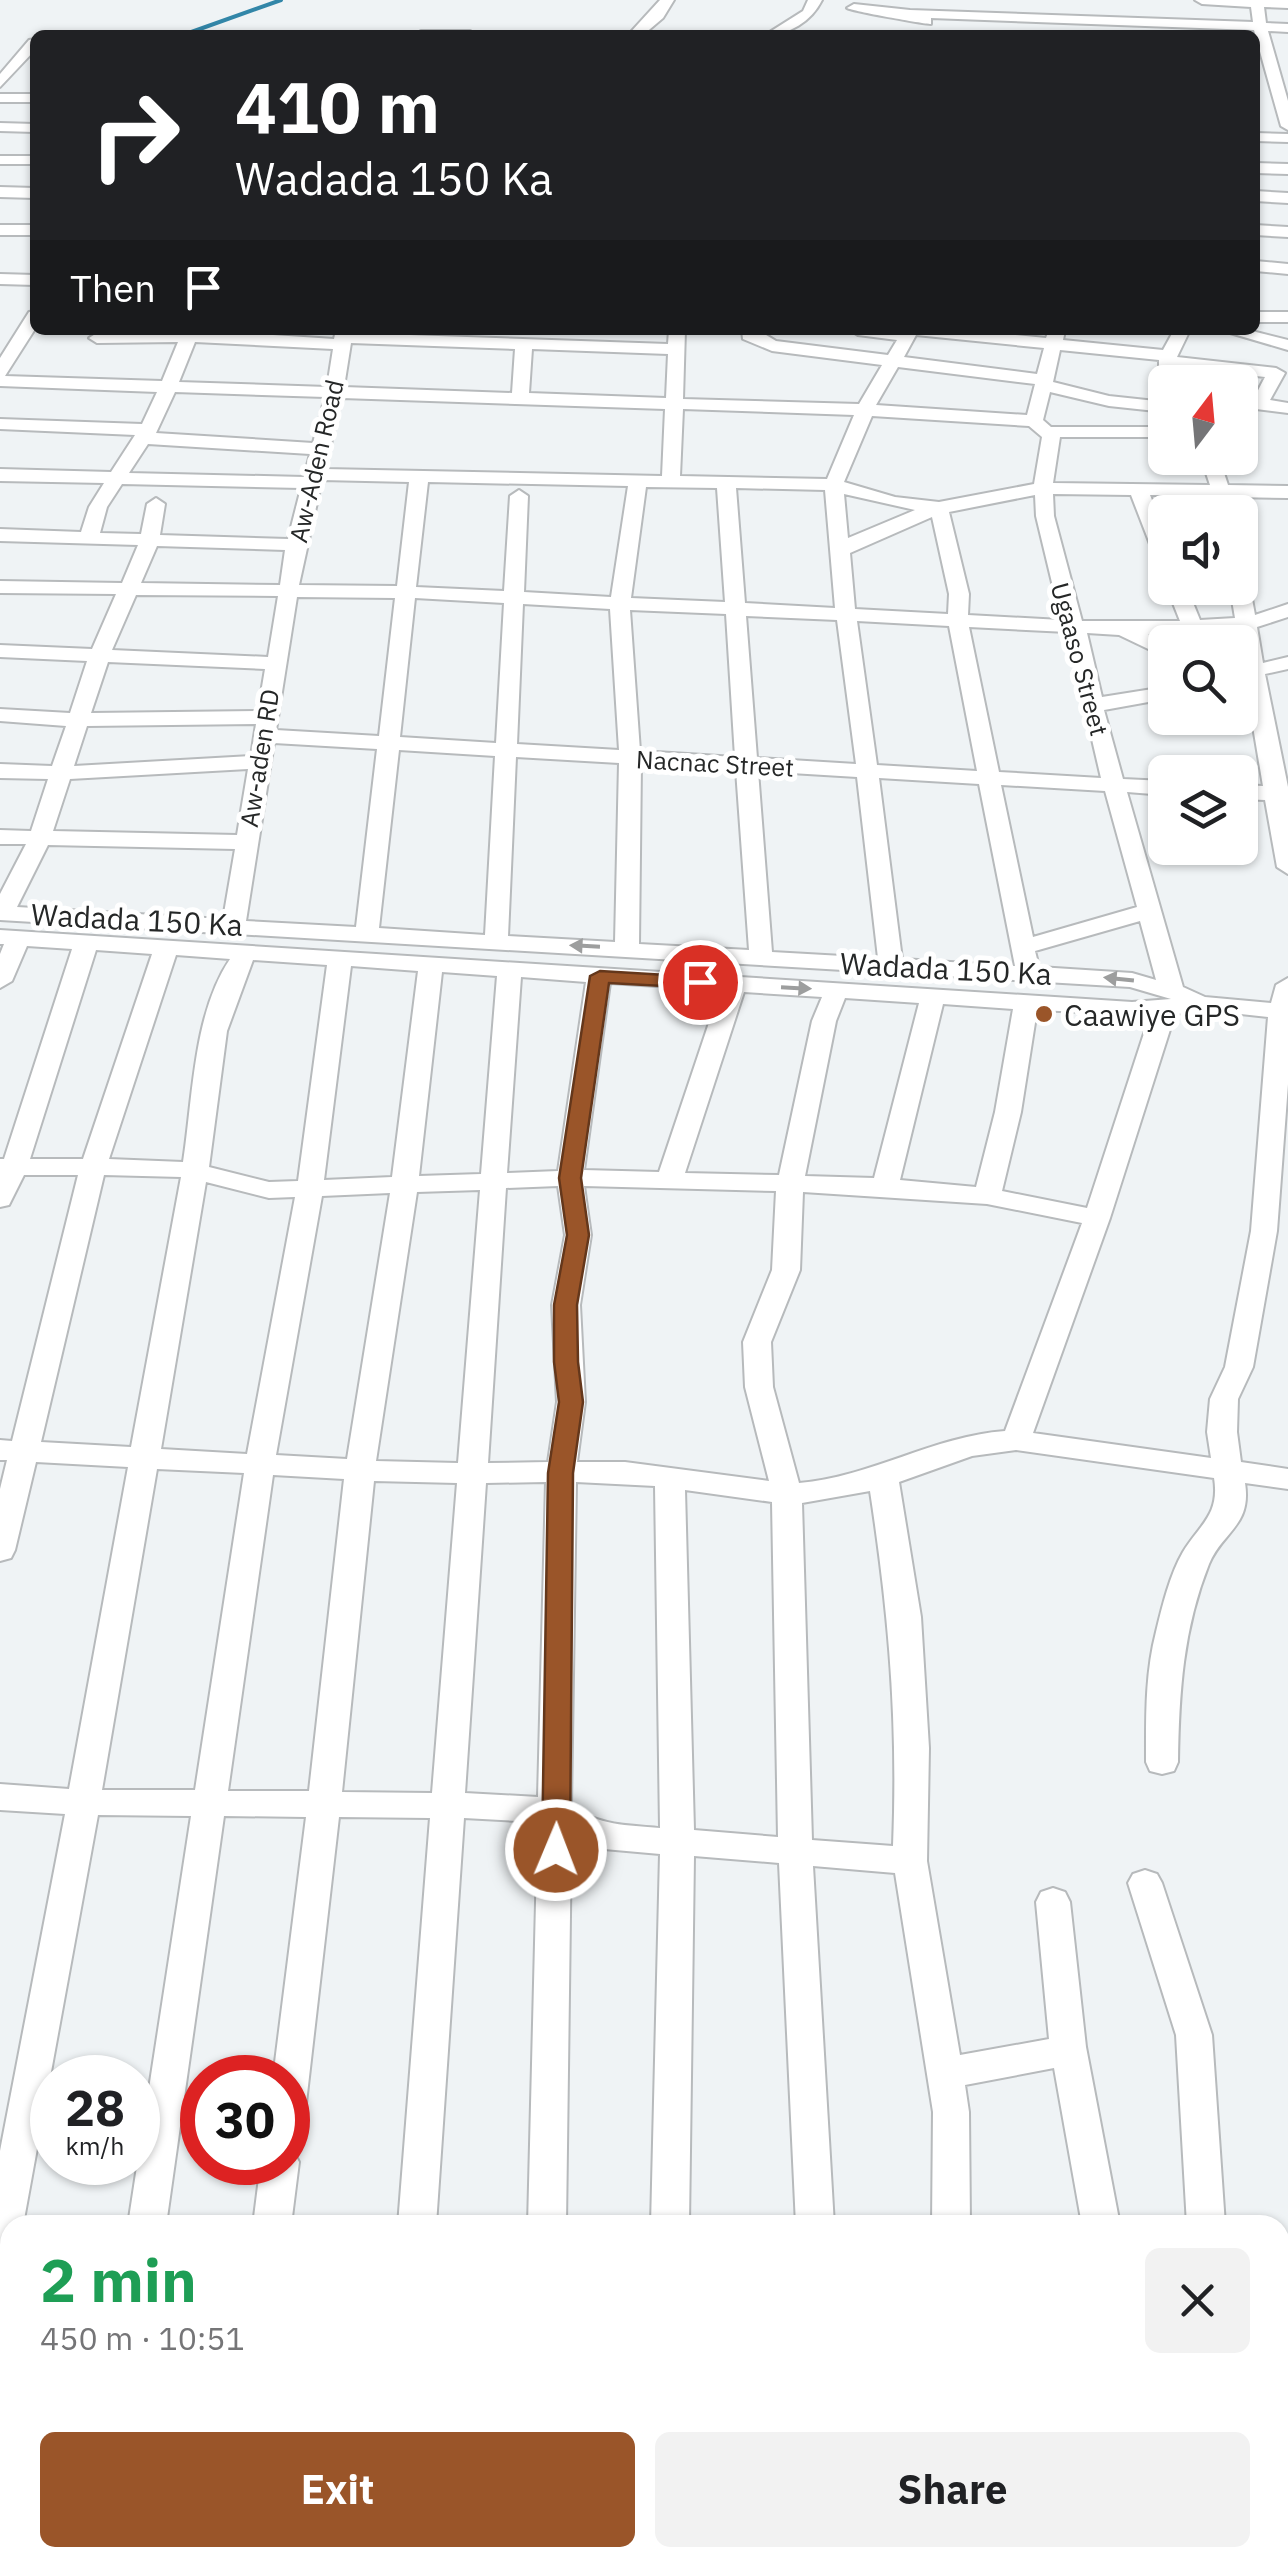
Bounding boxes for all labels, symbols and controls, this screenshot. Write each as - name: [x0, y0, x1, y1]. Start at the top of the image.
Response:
- text: 410 m: [235, 61, 440, 152]
- icon: right: [70, 70, 200, 200]
- text: Wadada 150 Ka: [235, 149, 553, 207]
- icon: arrive: [176, 260, 231, 315]
- text: Then: [70, 263, 156, 312]
- north arrow: [1148, 365, 1258, 475]
- map controls: [1148, 365, 1258, 865]
- street label: Aw-Aden Road: [281, 376, 351, 546]
- button: sound: [1148, 495, 1258, 605]
- street label: Ugaaso Street: [1044, 579, 1116, 739]
- button: search: [1148, 625, 1258, 735]
- street label: Aw-aden RD: [232, 687, 286, 829]
- street label: Nacnac Street: [635, 742, 795, 784]
- button: layers: [1148, 755, 1258, 865]
- street label: Wadada 150 Ka: [30, 894, 244, 944]
- one-way arrow: [569, 938, 601, 954]
- pin: [658, 940, 743, 1025]
- street label: Wadada 150 Ka: [839, 943, 1053, 993]
- icon: arrive: [673, 955, 728, 1010]
- one-way arrow: [1103, 971, 1135, 987]
- one-way arrow: [780, 980, 812, 996]
- place label: Caawiye GPS: [1064, 995, 1240, 1034]
- marker: Caawiye GPS: [1033, 1003, 1055, 1025]
- position arrow: [504, 1798, 608, 1902]
- speed limit sign: 30: [180, 2055, 310, 2185]
- text: 28: [65, 2075, 125, 2140]
- text: km/h: [66, 2129, 124, 2162]
- text: 2 min: [40, 2240, 197, 2319]
- button: close: [1145, 2248, 1250, 2353]
- text: 450 m · 10:51: [40, 2317, 245, 2359]
- button: Exit: [40, 2432, 635, 2547]
- button: Share: [655, 2432, 1250, 2547]

